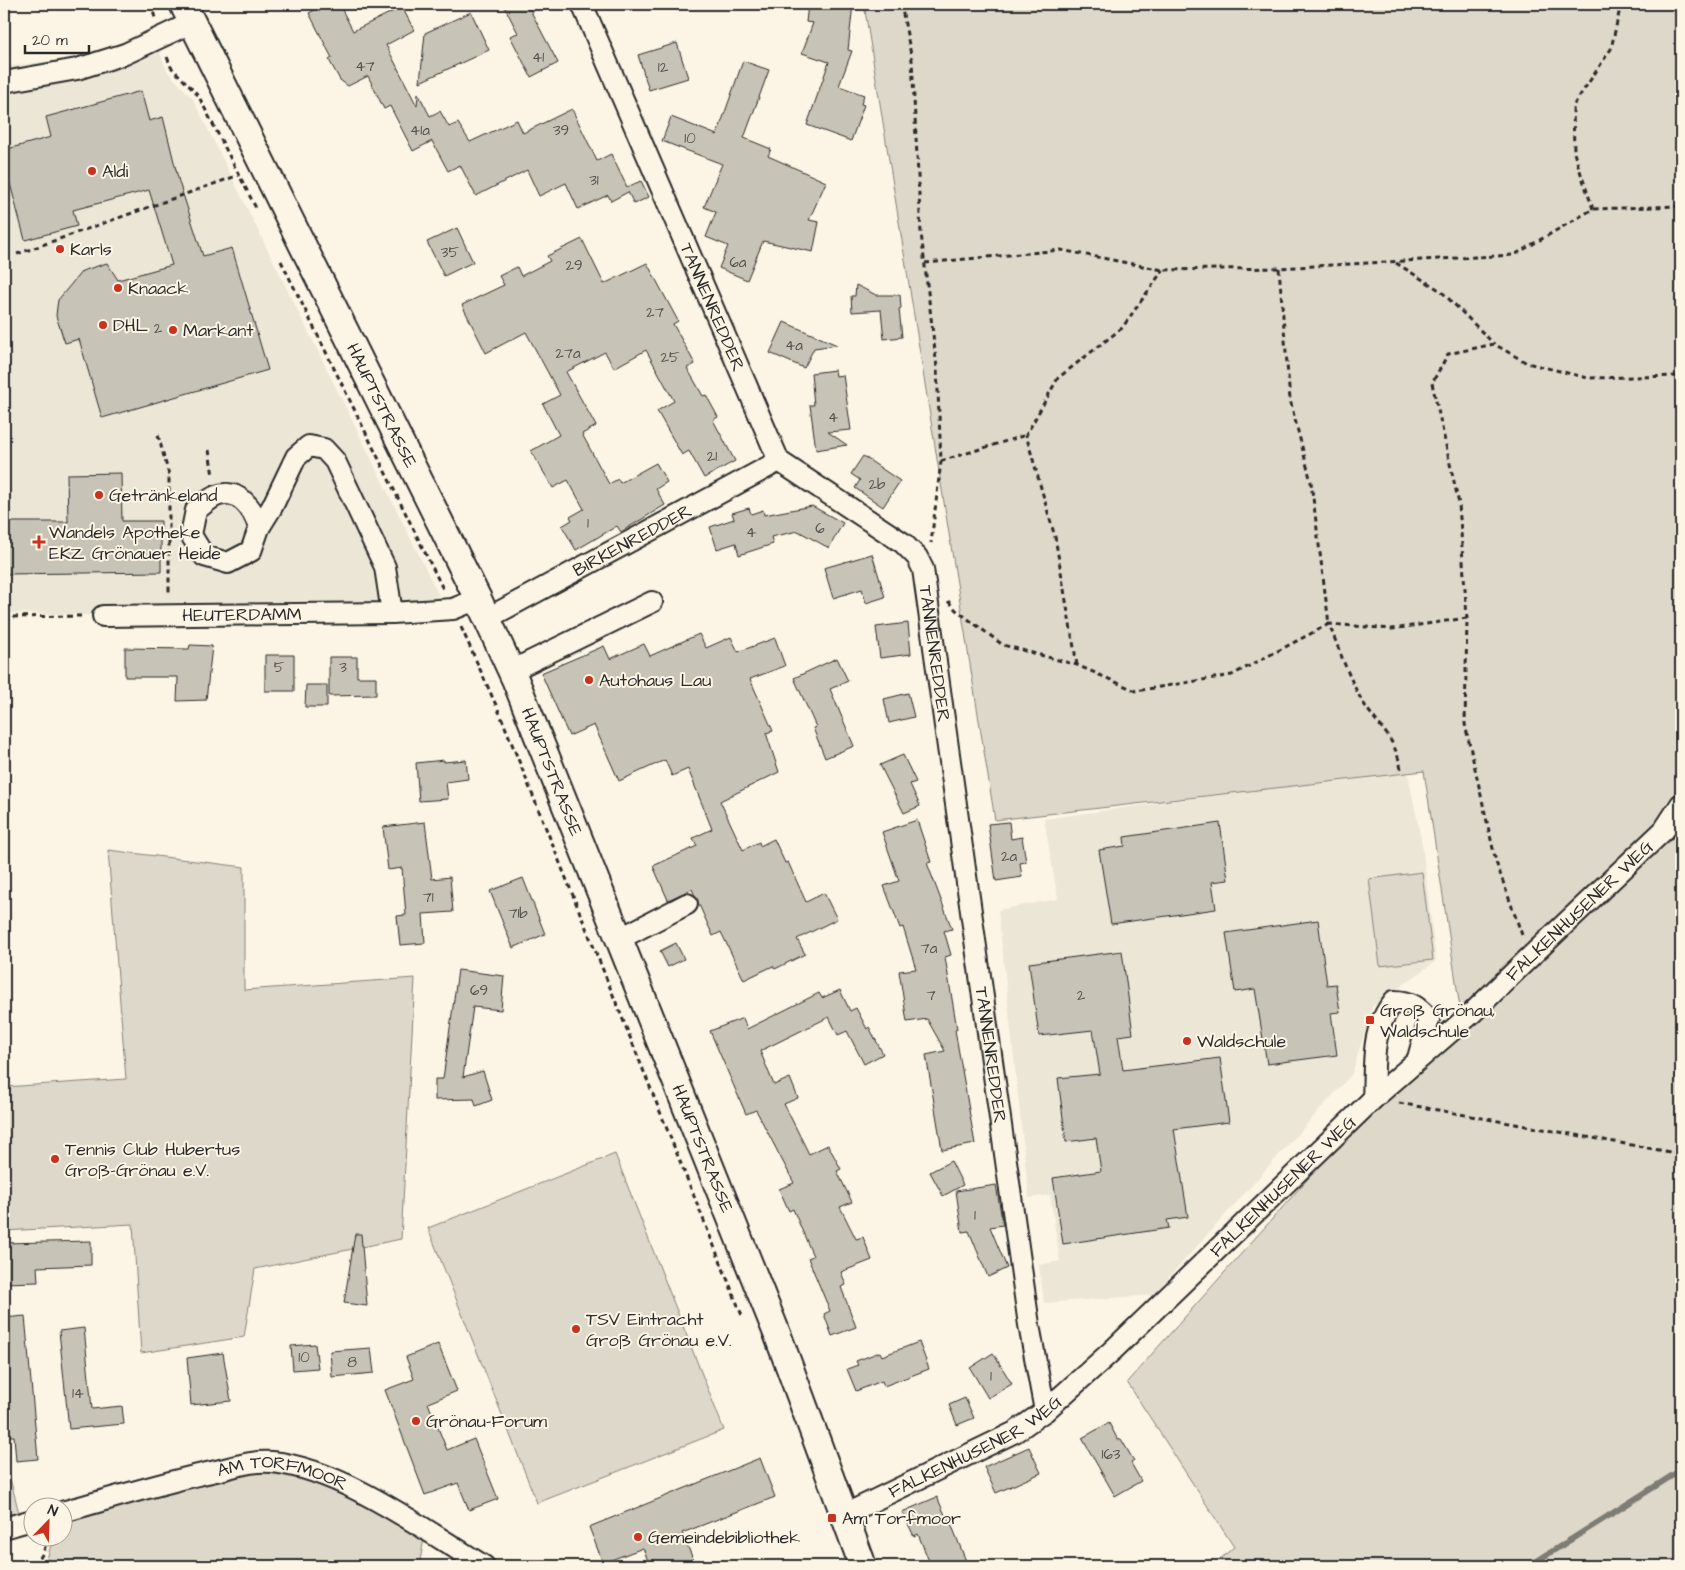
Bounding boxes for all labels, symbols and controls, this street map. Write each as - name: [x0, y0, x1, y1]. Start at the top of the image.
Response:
- scale bar: [25, 22, 89, 54]
- text: 20 m: [32, 30, 68, 51]
- house number: 41: [532, 47, 544, 68]
- house number: 47: [355, 56, 375, 77]
- house number: 12: [658, 57, 669, 78]
- house number: 41a: [410, 120, 430, 141]
- house number: 39: [553, 120, 569, 141]
- house number: 10: [684, 128, 696, 149]
- place label: Aldi: [102, 159, 129, 184]
- marker: Aldi: [86, 165, 98, 177]
- house number: 31: [589, 170, 599, 191]
- place label: Karls: [70, 237, 112, 262]
- street label: TANNENREDDER: [674, 239, 751, 375]
- house number: 35: [441, 242, 459, 263]
- marker: Karls: [54, 243, 66, 255]
- house number: 6a: [729, 252, 747, 273]
- house number: 29: [565, 255, 583, 276]
- place label: Knaack: [128, 276, 189, 301]
- marker: Knaack: [112, 282, 124, 294]
- house number: 27: [646, 302, 664, 323]
- place label: DHL: [113, 313, 149, 338]
- house number: 2: [154, 318, 163, 339]
- place label: Markant: [183, 318, 254, 343]
- marker: DHL: [97, 319, 109, 331]
- marker: Markant: [167, 324, 179, 336]
- house number: 4a: [785, 335, 803, 356]
- street label: HAUPTSTRASSE: [341, 339, 424, 472]
- house number: 27a: [555, 343, 581, 364]
- house number: 25: [660, 347, 680, 368]
- house number: 4: [828, 407, 838, 428]
- house number: 21: [707, 446, 717, 467]
- house number: 2b: [868, 474, 886, 495]
- place label: Getränkeland: [109, 483, 218, 508]
- marker: Getränkeland: [93, 489, 105, 501]
- street label: BIRKENREDDER: [568, 498, 696, 582]
- house number: 1: [587, 513, 589, 534]
- house number: 6: [815, 518, 825, 539]
- place label: Wandels Apotheke EKZ Grönauer Heide: [49, 520, 221, 566]
- house number: 4: [746, 522, 756, 543]
- marker: Wandels Apotheke EKZ Grönauer Heide: [33, 536, 45, 548]
- street label: TANNENREDDER: [913, 584, 957, 724]
- street label: HEUTERDAMM: [182, 601, 302, 628]
- house number: 5: [274, 657, 285, 678]
- house number: 3: [339, 657, 347, 678]
- place label: Autohaus Lau: [599, 668, 711, 693]
- marker: Autohaus Lau: [583, 674, 595, 686]
- street label: HAUPTSTRASSE: [515, 704, 589, 840]
- street label: FALKENHUSENER WEG: [1500, 834, 1659, 987]
- house number: 2a: [1001, 846, 1017, 867]
- house number: 71: [422, 887, 434, 908]
- house number: 71b: [508, 903, 528, 924]
- house number: 7a: [921, 938, 938, 959]
- house number: 69: [470, 980, 488, 1001]
- house number: 7: [926, 985, 936, 1006]
- street label: TANNENREDDER: [969, 985, 1013, 1125]
- house number: 2: [1077, 985, 1086, 1006]
- place label: Groß Grönau, Waldschule: [1380, 998, 1496, 1044]
- marker: Groß Grönau, Waldschule: [1364, 1014, 1376, 1026]
- place label: Waldschule: [1197, 1029, 1286, 1054]
- marker: Waldschule: [1181, 1035, 1193, 1047]
- street label: HAUPTSTRASSE: [666, 1081, 740, 1217]
- street label: FALKENHUSENER WEG: [1204, 1109, 1362, 1263]
- place label: Tennis Club Hubertus Groß-Grönau e.V.: [65, 1137, 240, 1183]
- marker: Tennis Club Hubertus Groß-Grönau e.V.: [49, 1153, 61, 1165]
- house number: 1: [974, 1205, 976, 1226]
- place label: TSV Eintracht Groß Grönau e.V.: [586, 1307, 732, 1353]
- marker: TSV Eintracht Groß Grönau e.V.: [570, 1323, 582, 1335]
- house number: 10: [298, 1347, 310, 1368]
- house number: 8: [347, 1352, 357, 1373]
- house number: 1: [990, 1366, 992, 1387]
- house number: 14: [72, 1383, 84, 1404]
- street label: FALKENHUSENER WEG: [884, 1389, 1068, 1504]
- place label: Grönau-Forum: [426, 1409, 547, 1434]
- marker: Grönau-Forum: [410, 1415, 422, 1427]
- house number: 163: [1102, 1444, 1121, 1465]
- street label: AM TORFMOOR: [214, 1449, 352, 1496]
- north arrow: [22, 1498, 72, 1548]
- text: N: [45, 1500, 61, 1522]
- place label: Am Torfmoor: [842, 1506, 961, 1531]
- marker: Am Torfmoor: [826, 1512, 838, 1524]
- place label: Gemeindebibliothek: [648, 1525, 800, 1550]
- marker: Gemeindebibliothek: [632, 1531, 644, 1543]

